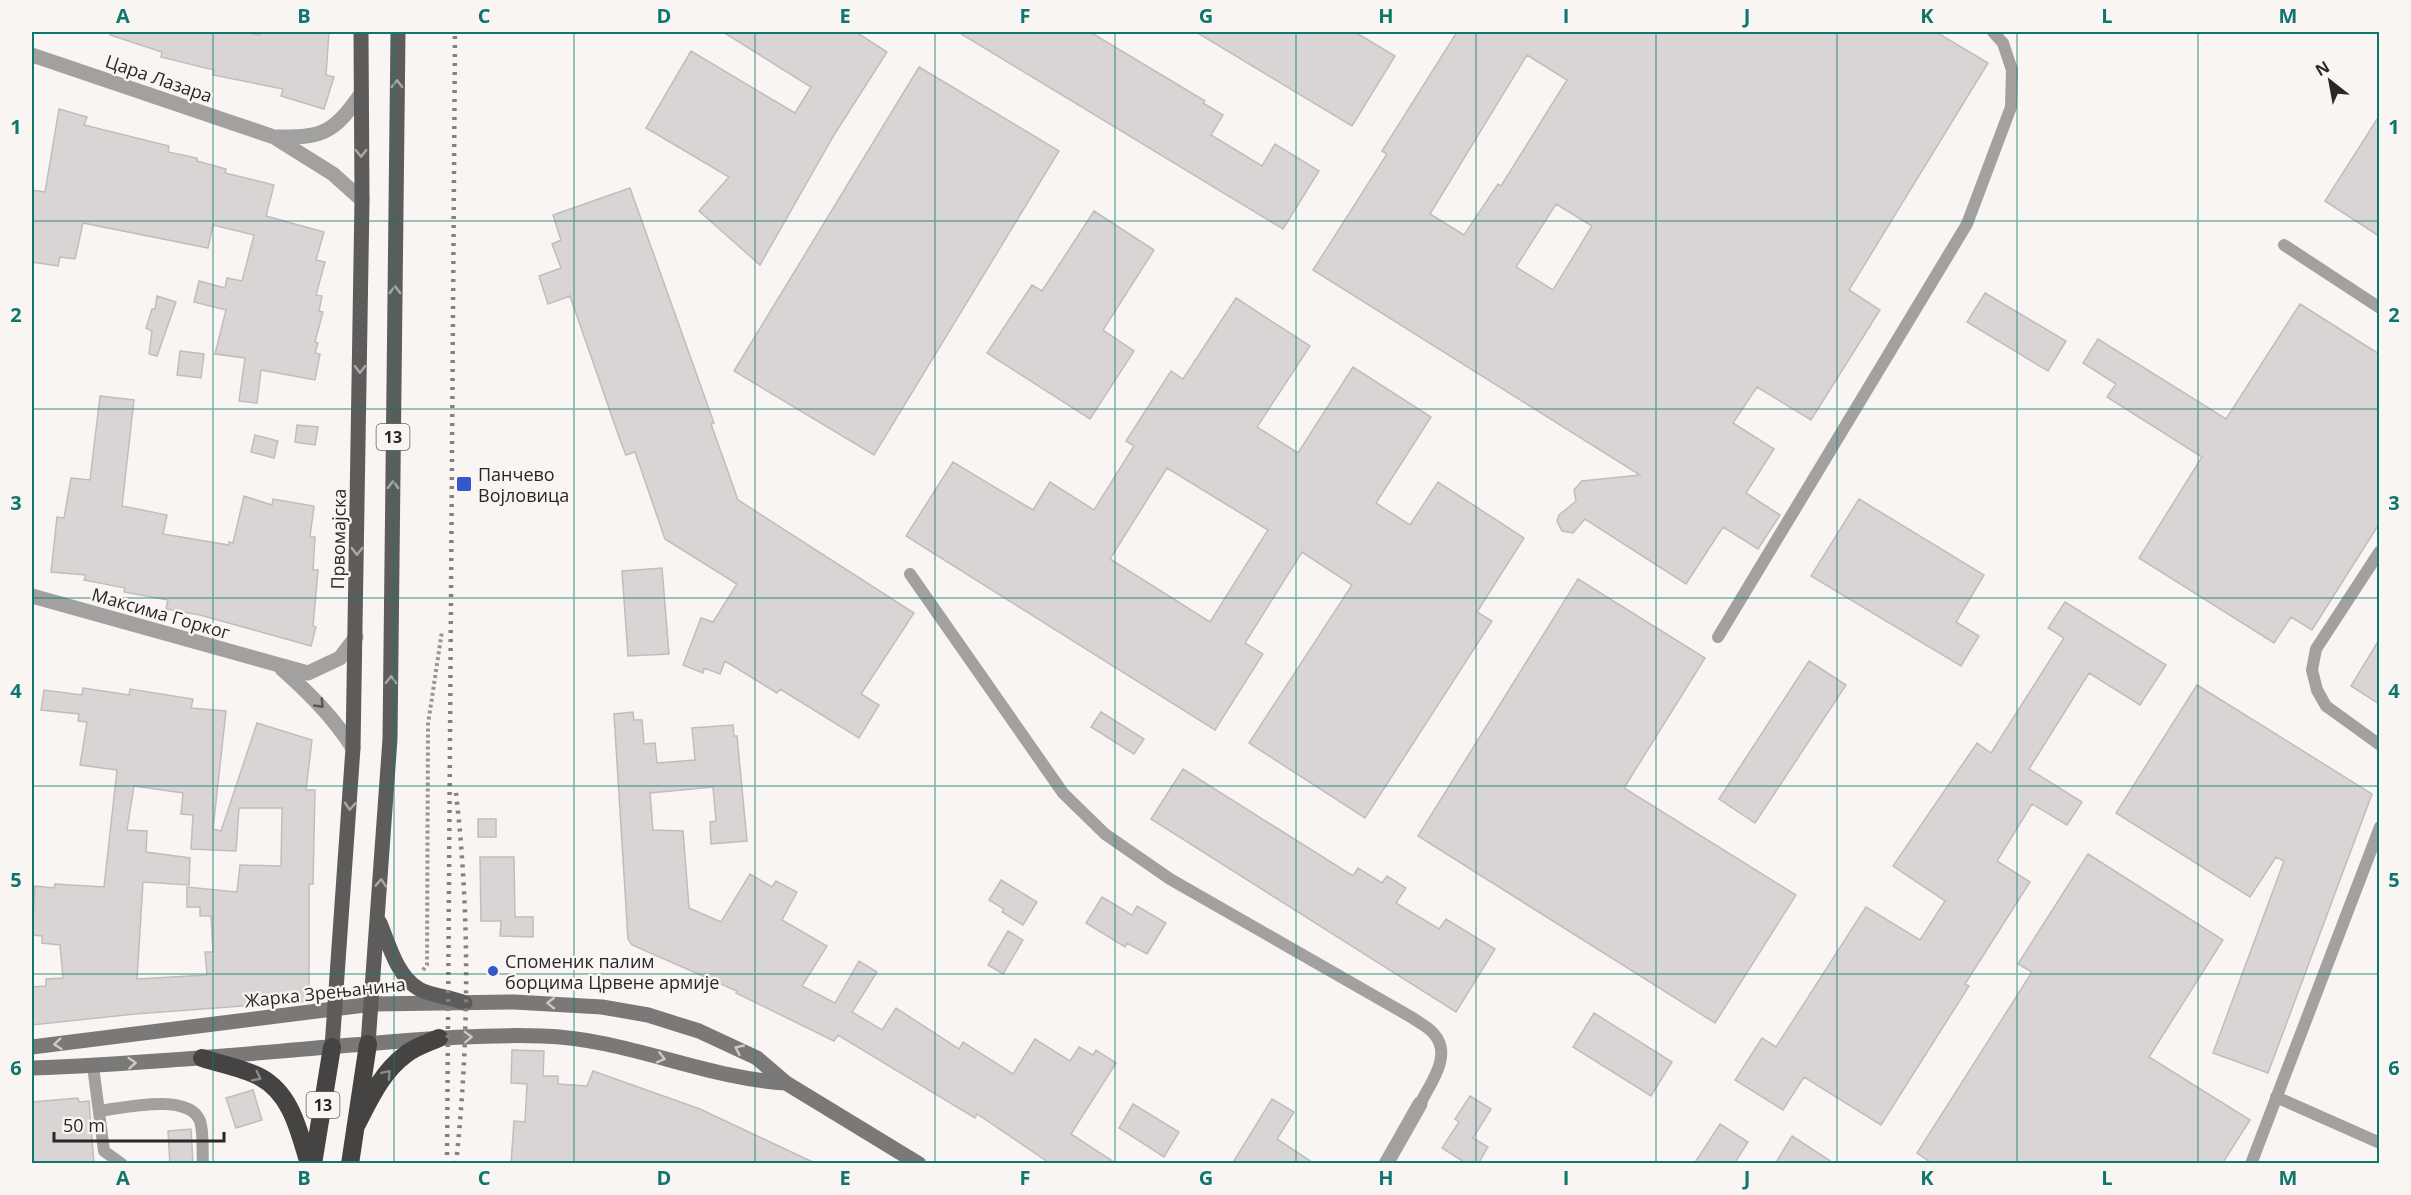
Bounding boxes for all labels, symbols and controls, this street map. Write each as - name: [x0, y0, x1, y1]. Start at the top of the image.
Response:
- text: A: [116, 2, 130, 29]
- text: B: [297, 2, 311, 29]
- text: C: [478, 2, 491, 29]
- text: D: [657, 2, 671, 29]
- text: E: [839, 2, 851, 29]
- text: F: [1020, 2, 1030, 29]
- text: G: [1199, 2, 1213, 29]
- text: H: [1378, 2, 1394, 29]
- text: I: [1563, 2, 1569, 29]
- text: J: [1742, 2, 1750, 29]
- text: K: [1920, 2, 1934, 29]
- text: L: [2101, 2, 2113, 29]
- text: M: [2279, 2, 2297, 29]
- street label: Цара Лазара: [102, 49, 216, 107]
- north arrow: [2300, 51, 2360, 111]
- text: N: [2311, 55, 2334, 81]
- one-way arrow: [391, 79, 403, 88]
- text: 1: [10, 113, 22, 140]
- text: 1: [2388, 113, 2400, 140]
- one-way arrow: [355, 148, 367, 157]
- one-way arrow: [389, 286, 401, 295]
- text: 2: [10, 301, 22, 328]
- text: 2: [2388, 301, 2400, 328]
- one-way arrow: [353, 364, 366, 373]
- road number: 13: [376, 424, 410, 450]
- place label: Панчево Војловица: [478, 462, 569, 507]
- marker: Панчево Војловица: [455, 475, 473, 493]
- one-way arrow: [387, 481, 399, 490]
- street label: Првомајска: [325, 488, 351, 590]
- text: 3: [10, 489, 22, 516]
- text: 3: [2388, 489, 2400, 516]
- one-way arrow: [351, 547, 363, 556]
- street label: Максима Горког: [89, 582, 233, 644]
- one-way arrow: [384, 676, 397, 685]
- text: 4: [10, 677, 22, 704]
- text: 4: [2388, 677, 2400, 704]
- one-way arrow: [313, 698, 324, 708]
- one-way arrow: [344, 802, 357, 811]
- text: 5: [10, 866, 22, 893]
- text: 5: [2388, 866, 2400, 893]
- one-way arrow: [374, 878, 387, 887]
- place label: Споменик палим борцима Црвене армије: [505, 949, 719, 994]
- marker: Споменик палим борцима Црвене армије: [486, 964, 500, 978]
- street label: Жарка Зрењанина: [243, 972, 407, 1012]
- one-way arrow: [547, 997, 556, 1009]
- one-way arrow: [464, 1031, 473, 1043]
- one-way arrow: [54, 1037, 63, 1050]
- one-way arrow: [734, 1045, 745, 1057]
- one-way arrow: [656, 1051, 666, 1064]
- text: 6: [10, 1054, 22, 1081]
- text: 6: [2388, 1054, 2400, 1081]
- one-way arrow: [127, 1057, 136, 1070]
- one-way arrow: [379, 1069, 390, 1080]
- one-way arrow: [251, 1070, 262, 1082]
- road number: 13: [306, 1092, 340, 1118]
- scale bar: [54, 1105, 224, 1143]
- text: 50 m: [63, 1113, 105, 1137]
- text: A: [116, 1164, 130, 1191]
- text: B: [297, 1164, 311, 1191]
- text: C: [478, 1164, 491, 1191]
- text: D: [657, 1164, 671, 1191]
- text: E: [839, 1164, 851, 1191]
- text: F: [1020, 1164, 1030, 1191]
- text: G: [1199, 1164, 1213, 1191]
- text: H: [1378, 1164, 1394, 1191]
- text: I: [1563, 1164, 1569, 1191]
- text: J: [1742, 1164, 1750, 1191]
- text: K: [1920, 1164, 1934, 1191]
- text: L: [2101, 1164, 2113, 1191]
- text: M: [2279, 1164, 2297, 1191]

